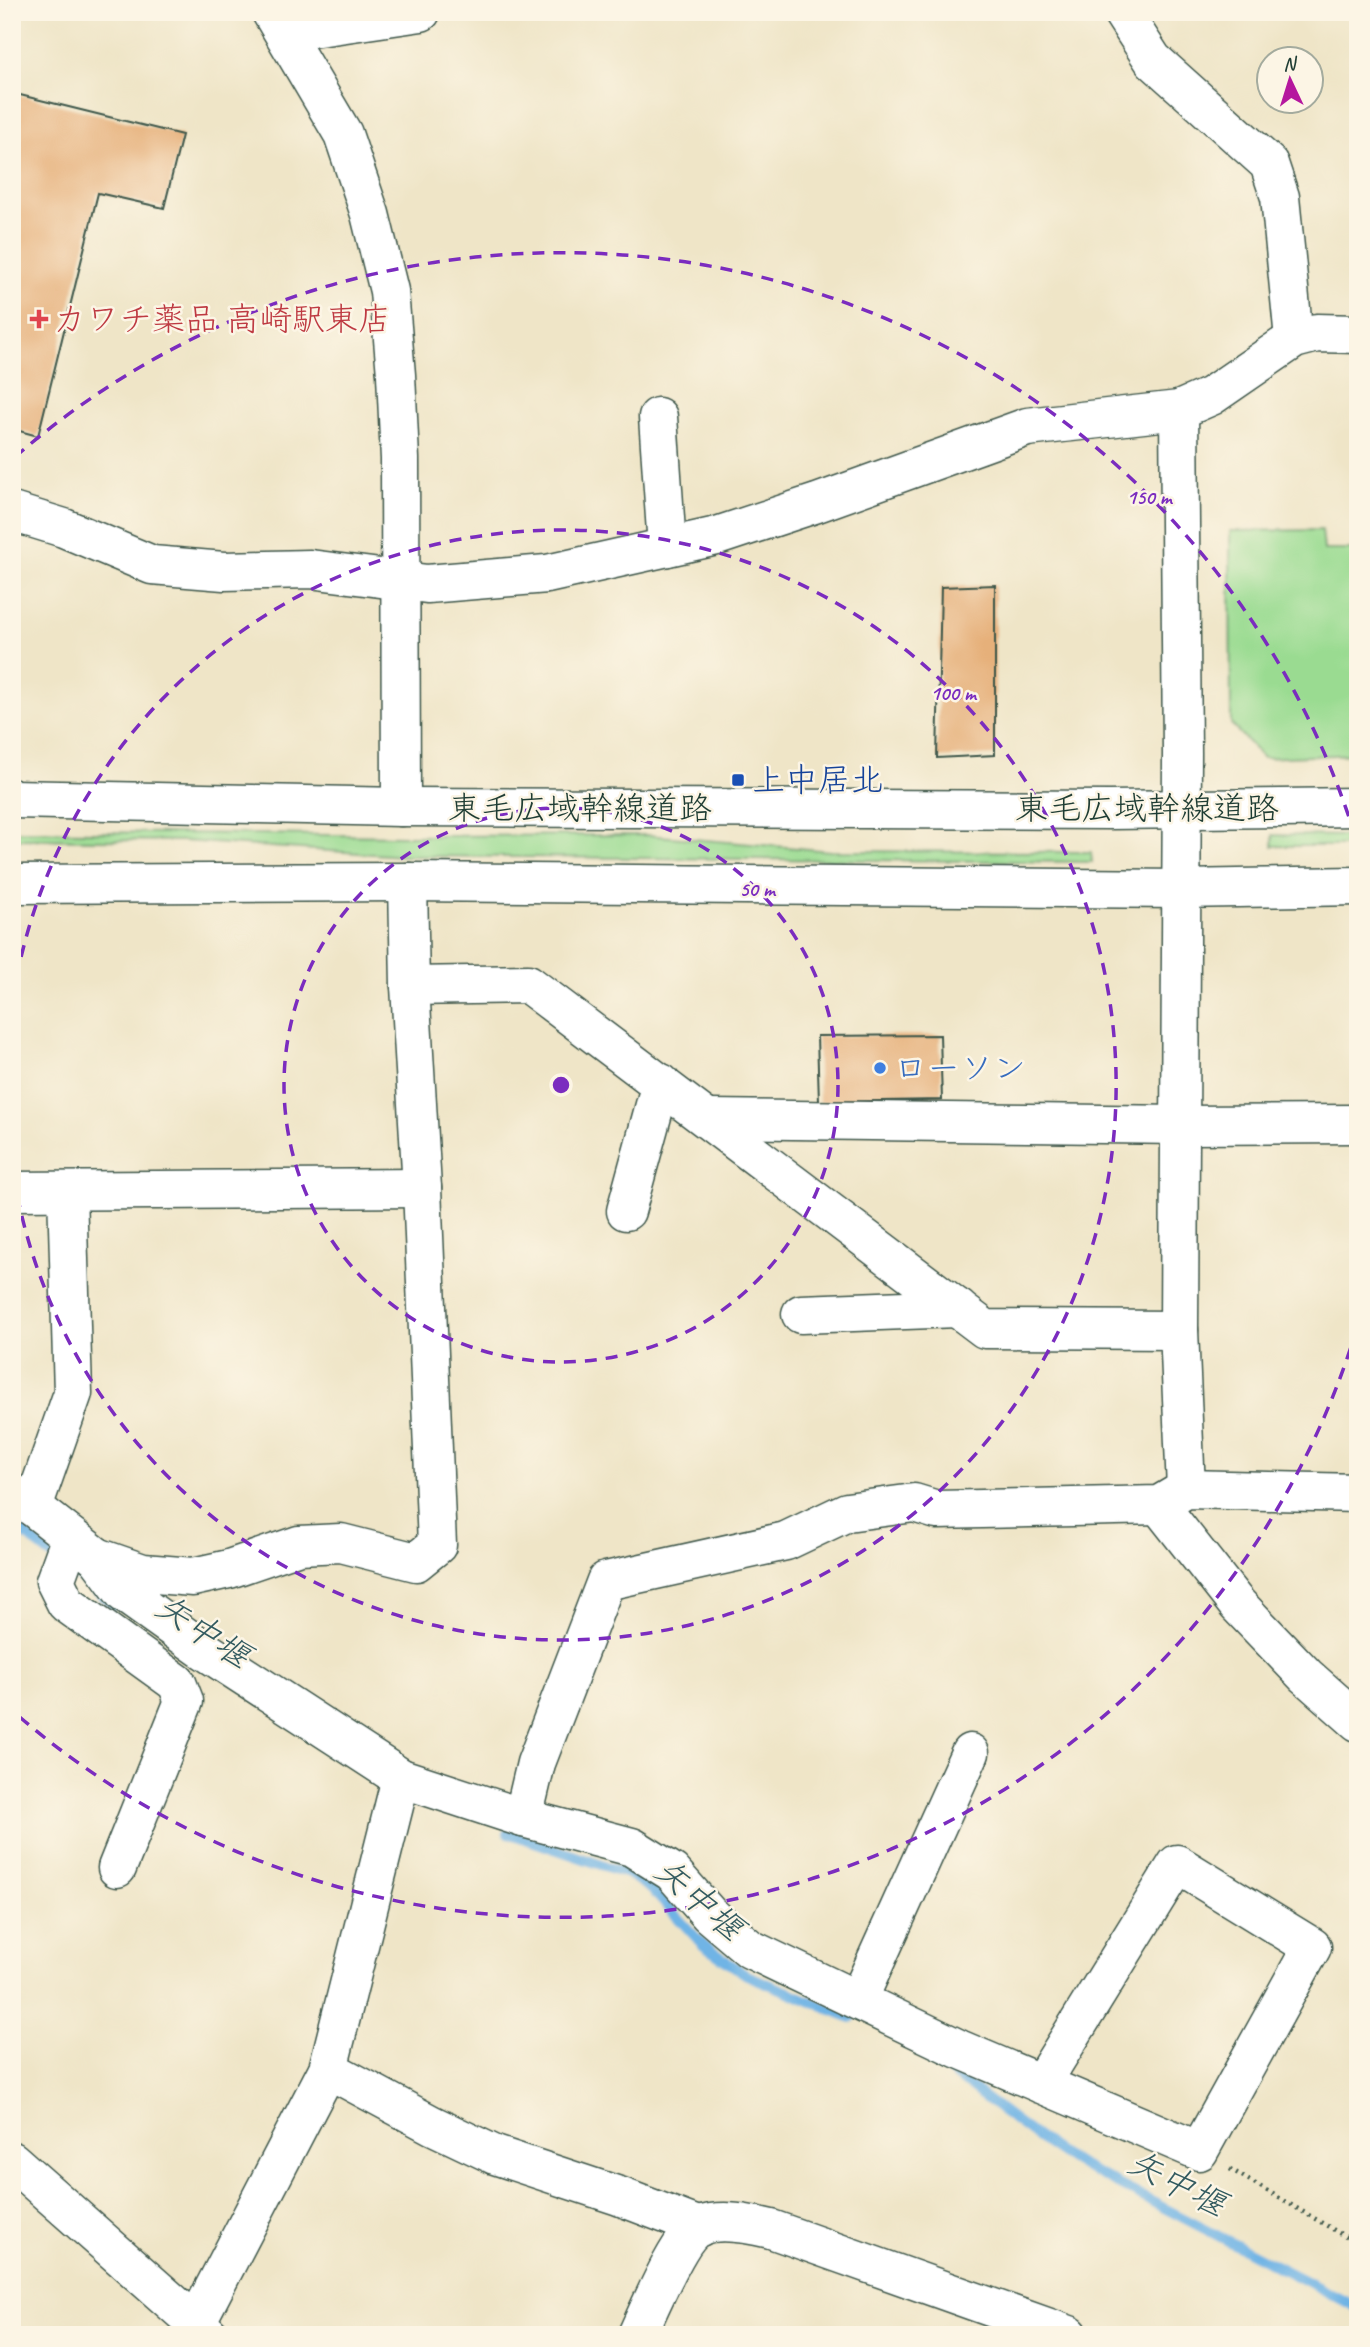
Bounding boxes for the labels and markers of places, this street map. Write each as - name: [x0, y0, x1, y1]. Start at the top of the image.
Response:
- place label: カワチ薬品 高崎駅東店: [53, 298, 391, 340]
- marker: カワチ薬品 高崎駅東店: [31, 311, 47, 327]
- place label: 上中居北: [752, 759, 884, 801]
- marker: 上中居北: [730, 772, 746, 788]
- place label: ローソン: [894, 1047, 1026, 1089]
- marker: ローソン: [872, 1060, 888, 1076]
- centre of rings: [549, 1073, 573, 1097]

